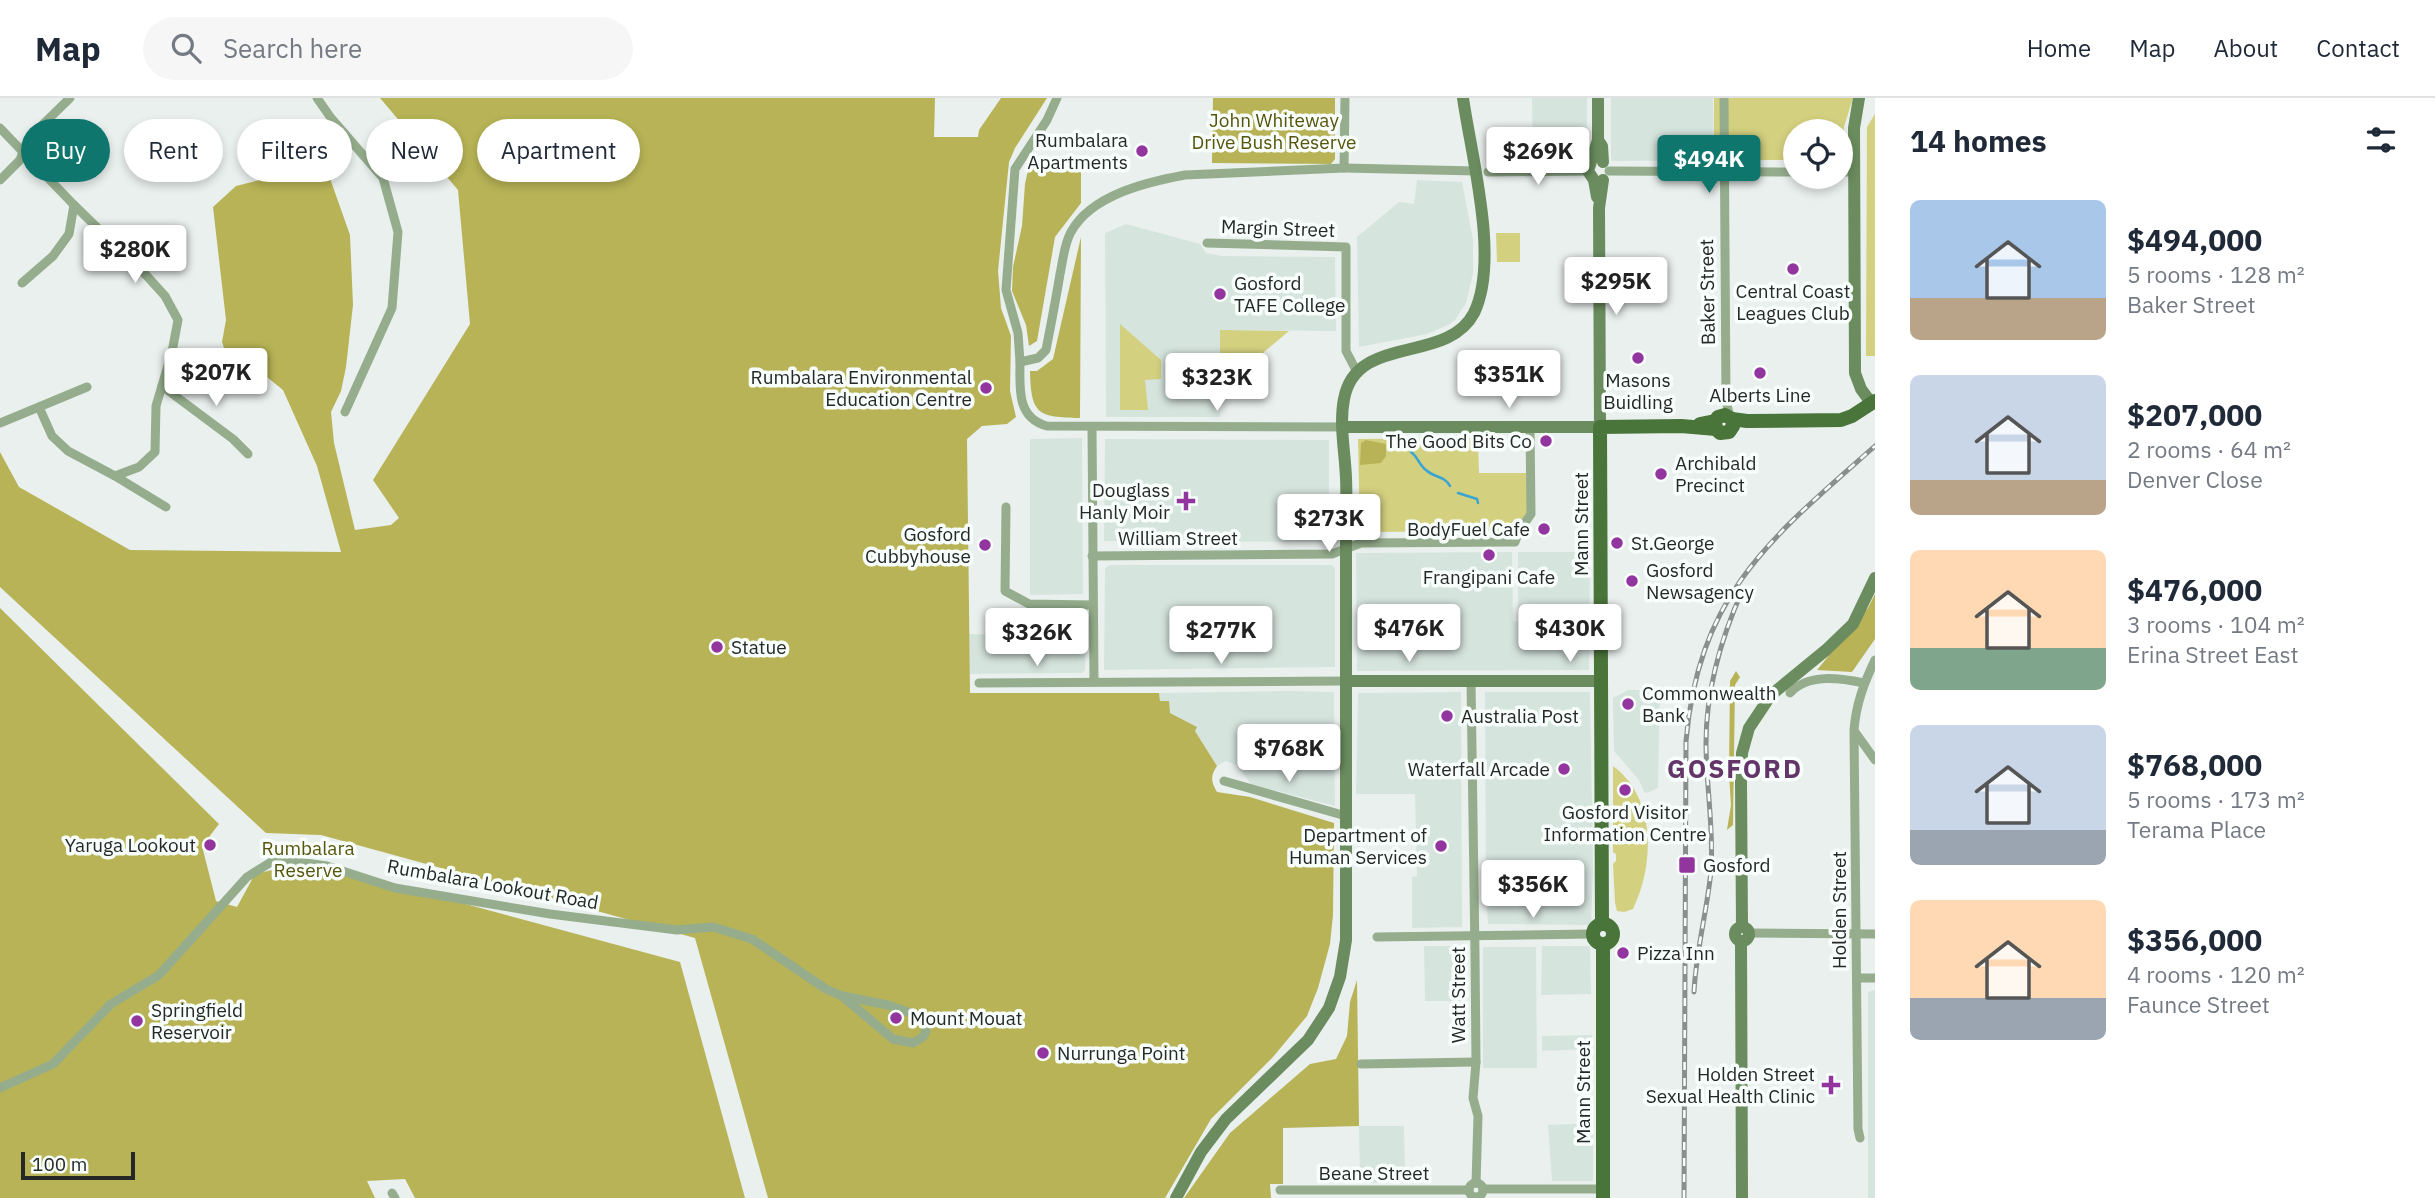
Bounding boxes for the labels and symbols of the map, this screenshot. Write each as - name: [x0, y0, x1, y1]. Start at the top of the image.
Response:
- park label: John Whiteway Drive Bush Reserve: [1191, 108, 1357, 154]
- pin: $269K: [1489, 127, 1587, 187]
- place label: Rumbalara Apartments: [1027, 128, 1128, 174]
- pin: $494K: [1660, 136, 1758, 195]
- marker: Rumbalara Apartments: [1134, 143, 1150, 159]
- street label: Margin Street: [1220, 214, 1336, 242]
- pin: $280K: [86, 226, 184, 285]
- street label: Baker Street: [1694, 239, 1720, 345]
- pin: $295K: [1567, 258, 1665, 317]
- marker: Central Coast Leagues Club: [1785, 261, 1801, 277]
- place label: Gosford TAFE College: [1234, 271, 1345, 317]
- place label: Central Coast Leagues Club: [1736, 279, 1850, 325]
- marker: Gosford TAFE College: [1212, 286, 1228, 302]
- pin: $207K: [167, 348, 265, 408]
- pin: $351K: [1460, 350, 1558, 410]
- marker: Masons Buidling: [1630, 350, 1646, 366]
- pin: $323K: [1168, 354, 1266, 413]
- place label: Rumbalara Environmental Education Centre: [751, 365, 972, 411]
- marker: Alberts Line: [1752, 365, 1768, 381]
- place label: Masons Buidling: [1603, 368, 1673, 414]
- marker: Rumbalara Environmental Education Centre: [978, 380, 994, 396]
- place label: Alberts Line: [1709, 383, 1811, 407]
- place label: The Good Bits Co: [1385, 429, 1532, 453]
- marker: The Good Bits Co: [1538, 433, 1554, 449]
- place label: Archibald Precinct: [1675, 451, 1757, 497]
- marker: Archibald Precinct: [1653, 466, 1669, 482]
- street label: Mann Street: [1569, 472, 1593, 576]
- place label: Douglass Hanly Moir: [1079, 478, 1170, 524]
- marker: Douglass Hanly Moir: [1176, 491, 1196, 511]
- pin: $273K: [1280, 494, 1378, 554]
- place label: BodyFuel Cafe: [1407, 517, 1530, 541]
- marker: BodyFuel Cafe: [1536, 521, 1552, 537]
- place label: Gosford Cubbyhouse: [865, 522, 971, 568]
- street label: William Street: [1118, 526, 1238, 550]
- place label: St.George: [1631, 531, 1714, 555]
- marker: St.George: [1609, 535, 1625, 551]
- marker: Gosford Cubbyhouse: [977, 537, 993, 553]
- marker: Frangipani Cafe: [1481, 547, 1497, 563]
- place label: Gosford Newsagency: [1646, 558, 1754, 604]
- place label: Frangipani Cafe: [1423, 565, 1555, 589]
- marker: Gosford Newsagency: [1624, 573, 1640, 589]
- pin: $476K: [1360, 604, 1458, 664]
- pin: $430K: [1521, 604, 1619, 664]
- pin: $277K: [1172, 606, 1270, 666]
- pin: $326K: [988, 608, 1086, 668]
- place label: Statue: [731, 635, 787, 659]
- marker: Statue: [709, 639, 725, 655]
- place label: Commonwealth Bank: [1642, 681, 1777, 727]
- marker: Commonwealth Bank: [1620, 696, 1636, 712]
- place label: Australia Post: [1461, 704, 1579, 728]
- marker: Australia Post: [1439, 708, 1455, 724]
- pin: $768K: [1240, 724, 1338, 784]
- district label: GOSFORD: [1667, 751, 1803, 785]
- place label: Waterfall Arcade: [1408, 757, 1550, 781]
- marker: Waterfall Arcade: [1556, 761, 1572, 777]
- marker: Gosford Visitor Information Centre: [1617, 782, 1633, 798]
- place label: Gosford Visitor Information Centre: [1543, 800, 1707, 846]
- place label: Department of Human Services: [1289, 823, 1427, 869]
- place label: Yaruga Lookout: [65, 833, 196, 857]
- park label: Rumbalara Reserve: [261, 836, 355, 882]
- marker: Yaruga Lookout: [202, 837, 218, 853]
- marker: Department of Human Services: [1433, 838, 1449, 854]
- street label: Holden Street: [1827, 851, 1851, 969]
- place label: Gosford: [1703, 853, 1771, 877]
- street label: Rumbalara Lookout Road: [385, 854, 601, 914]
- marker: Gosford: [1677, 855, 1697, 875]
- pin: $356K: [1484, 860, 1582, 920]
- place label: Pizza Inn: [1637, 941, 1715, 965]
- marker: Pizza Inn: [1615, 945, 1631, 961]
- street label: Watt Street: [1446, 947, 1470, 1043]
- place label: Springfield Reservoir: [151, 998, 243, 1044]
- place label: Mount Mouat: [910, 1006, 1022, 1030]
- marker: Mount Mouat: [888, 1010, 904, 1026]
- marker: Springfield Reservoir: [129, 1013, 145, 1029]
- street label: Mann Street: [1571, 1040, 1595, 1144]
- place label: Nurrunga Point: [1057, 1041, 1185, 1065]
- marker: Nurrunga Point: [1035, 1045, 1051, 1061]
- place label: Holden Street Sexual Health Clinic: [1646, 1062, 1815, 1108]
- marker: Holden Street Sexual Health Clinic: [1821, 1075, 1841, 1095]
- scale bar: [21, 1149, 135, 1181]
- street label: Beane Street: [1319, 1161, 1429, 1185]

